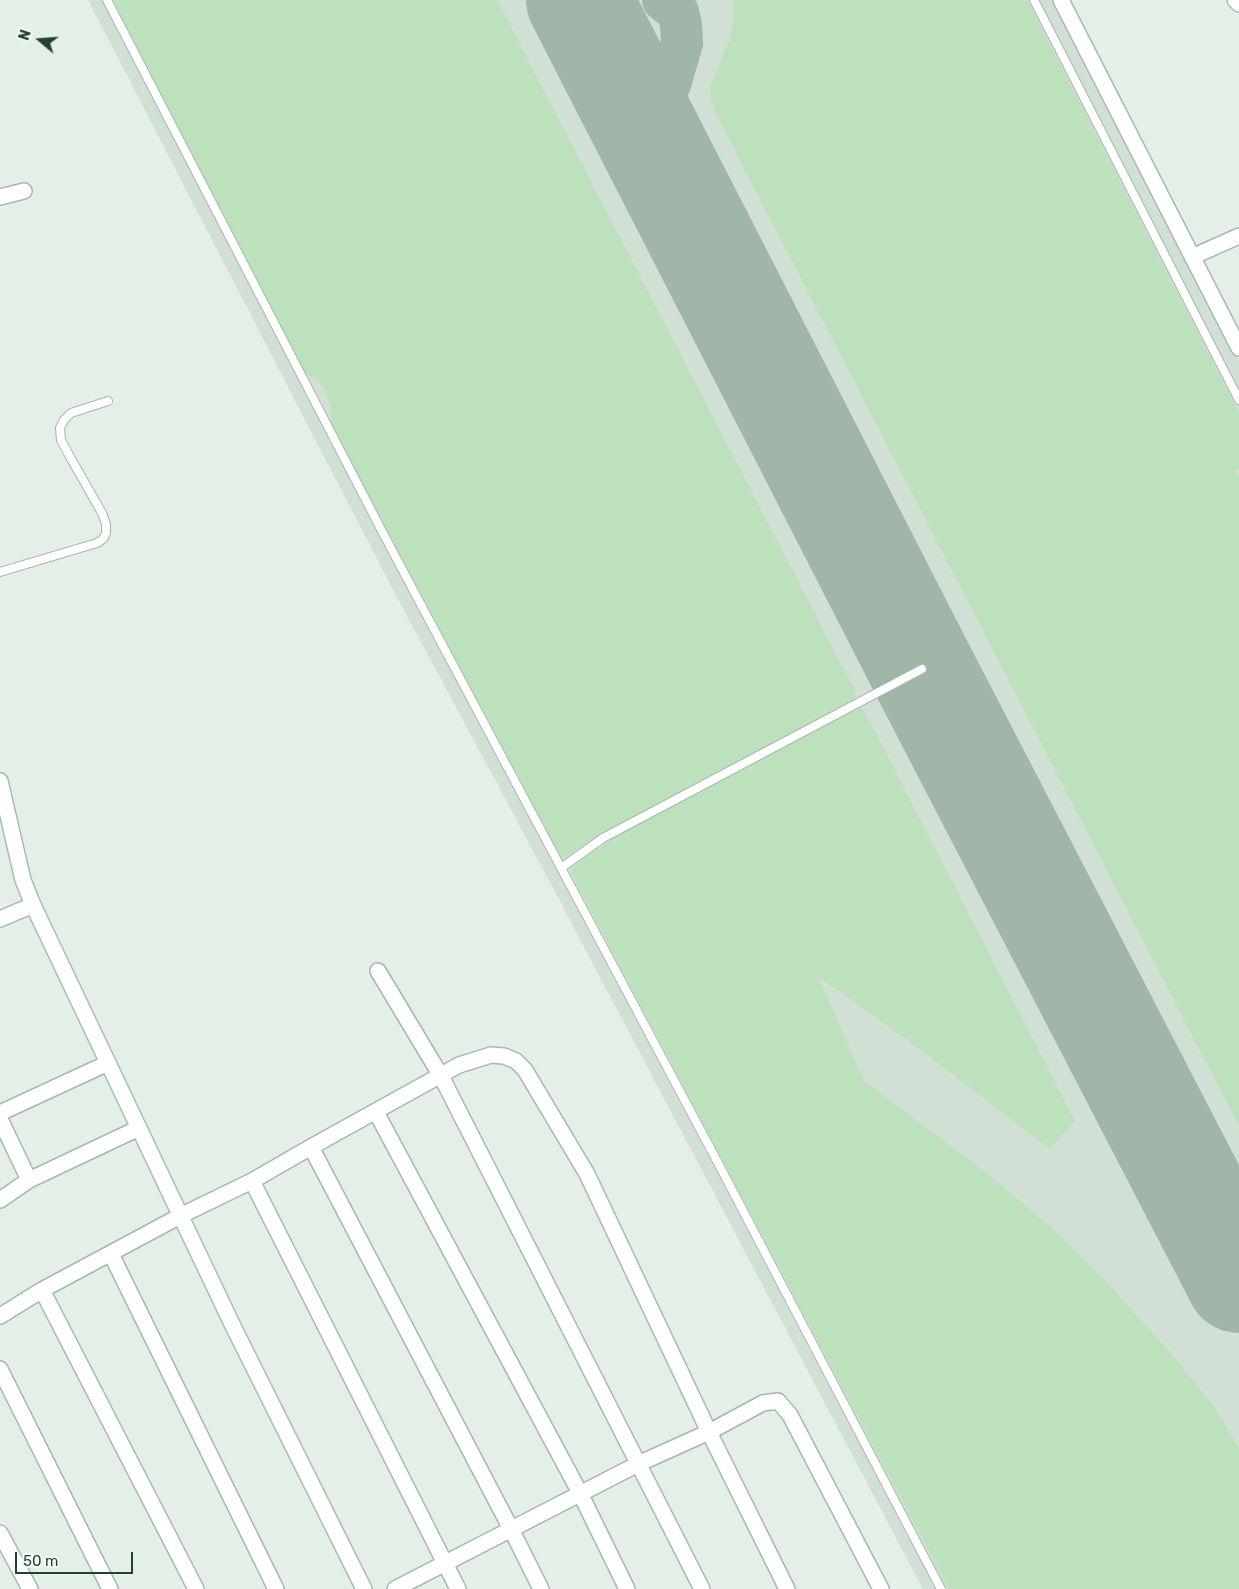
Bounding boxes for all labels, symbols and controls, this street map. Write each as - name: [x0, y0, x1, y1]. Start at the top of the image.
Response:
- north arrow: [15, 15, 65, 65]
- text: N: [16, 28, 35, 43]
- scale bar: [18, 1542, 135, 1574]
- text: 50 m: [23, 1552, 58, 1570]

